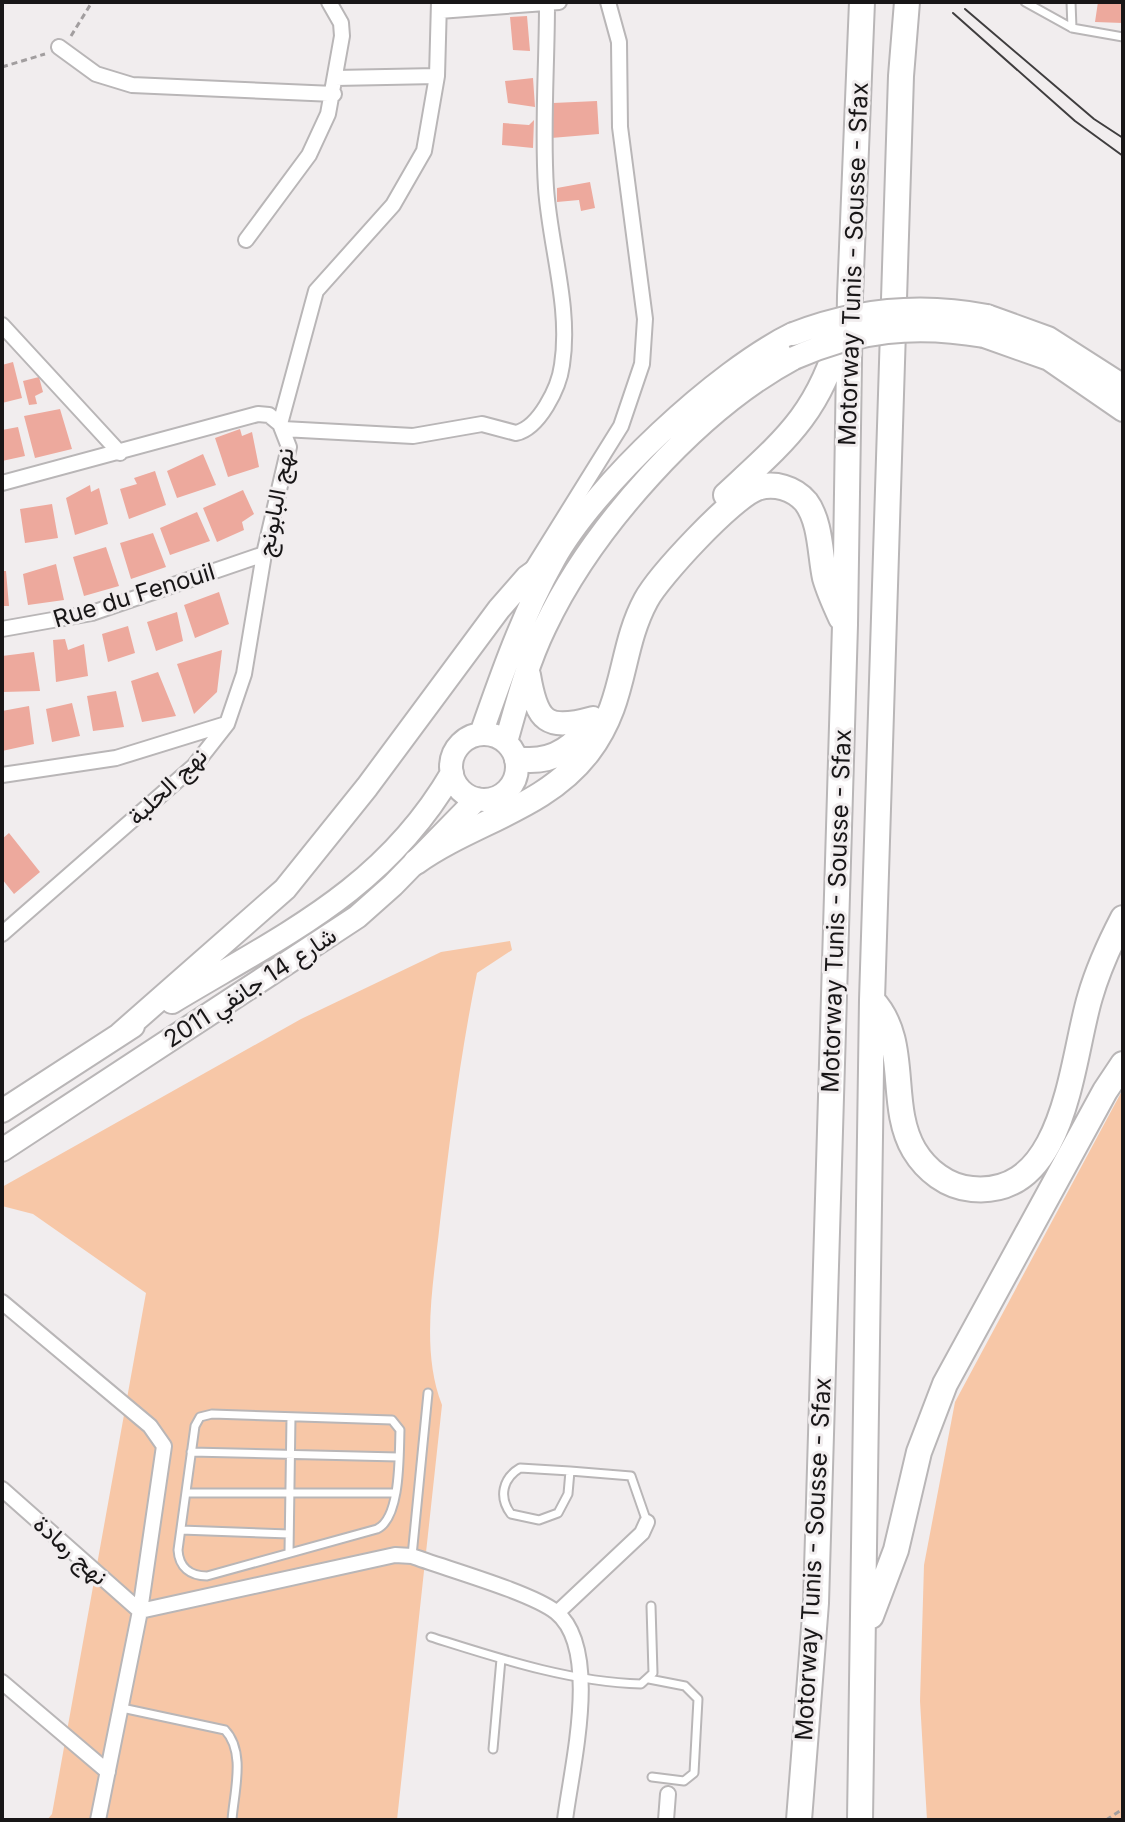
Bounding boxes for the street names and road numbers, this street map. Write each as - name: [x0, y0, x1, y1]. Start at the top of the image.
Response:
- street label: Motorway Tunis - Sousse - Sfax: [832, 82, 874, 446]
- street label: نهج البابونج: [250, 445, 303, 559]
- street label: Rue du Fenouil: [50, 557, 218, 633]
- street label: Motorway Tunis - Sousse - Sfax: [815, 729, 857, 1093]
- street label: نهج الحلبة: [121, 741, 215, 833]
- street label: شارع 14 جانفي 2011: [158, 920, 344, 1058]
- street label: Motorway Tunis - Sousse - Sfax: [789, 1377, 837, 1741]
- street label: نهج رمادة: [26, 1509, 114, 1593]

